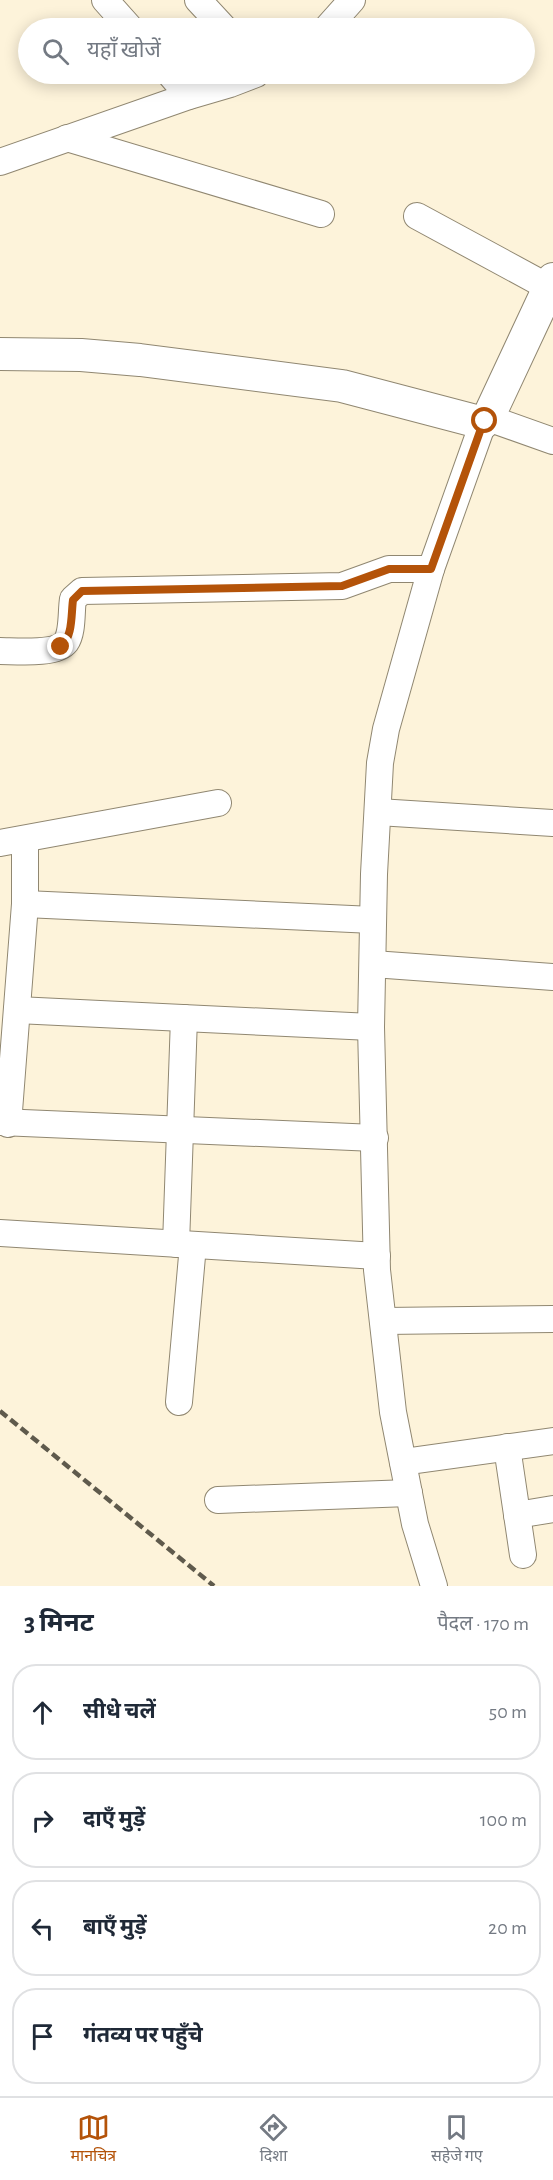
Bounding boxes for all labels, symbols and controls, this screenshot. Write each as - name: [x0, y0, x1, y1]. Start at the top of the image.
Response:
- search box: [18, 18, 535, 84]
- icon: search: [39, 35, 72, 68]
- text: यहाँ खोजें: [87, 39, 161, 61]
- route start: [471, 407, 497, 433]
- route end: [47, 633, 73, 659]
- text: 3 मिनट: [24, 1610, 94, 1636]
- text: पैदल · 170 m: [437, 1614, 529, 1634]
- icon: ahead: [26, 1696, 59, 1729]
- text: सीधे चलें: [83, 1700, 156, 1722]
- text: 50 m: [489, 1702, 527, 1722]
- icon: right: [26, 1804, 59, 1837]
- text: दाएँ मुड़ें: [83, 1808, 145, 1830]
- text: 100 m: [480, 1810, 527, 1830]
- icon: left: [26, 1912, 59, 1945]
- text: बाएँ मुड़ें: [83, 1916, 147, 1938]
- text: 20 m: [488, 1918, 527, 1938]
- icon: arrive: [26, 2020, 59, 2053]
- text: गंतव्य पर पहुँचे: [83, 2024, 203, 2046]
- tab: मानचित्र: [70, 2111, 116, 2168]
- tab: दिशा: [257, 2111, 290, 2168]
- tab: सहेजे गए: [431, 2111, 483, 2168]

